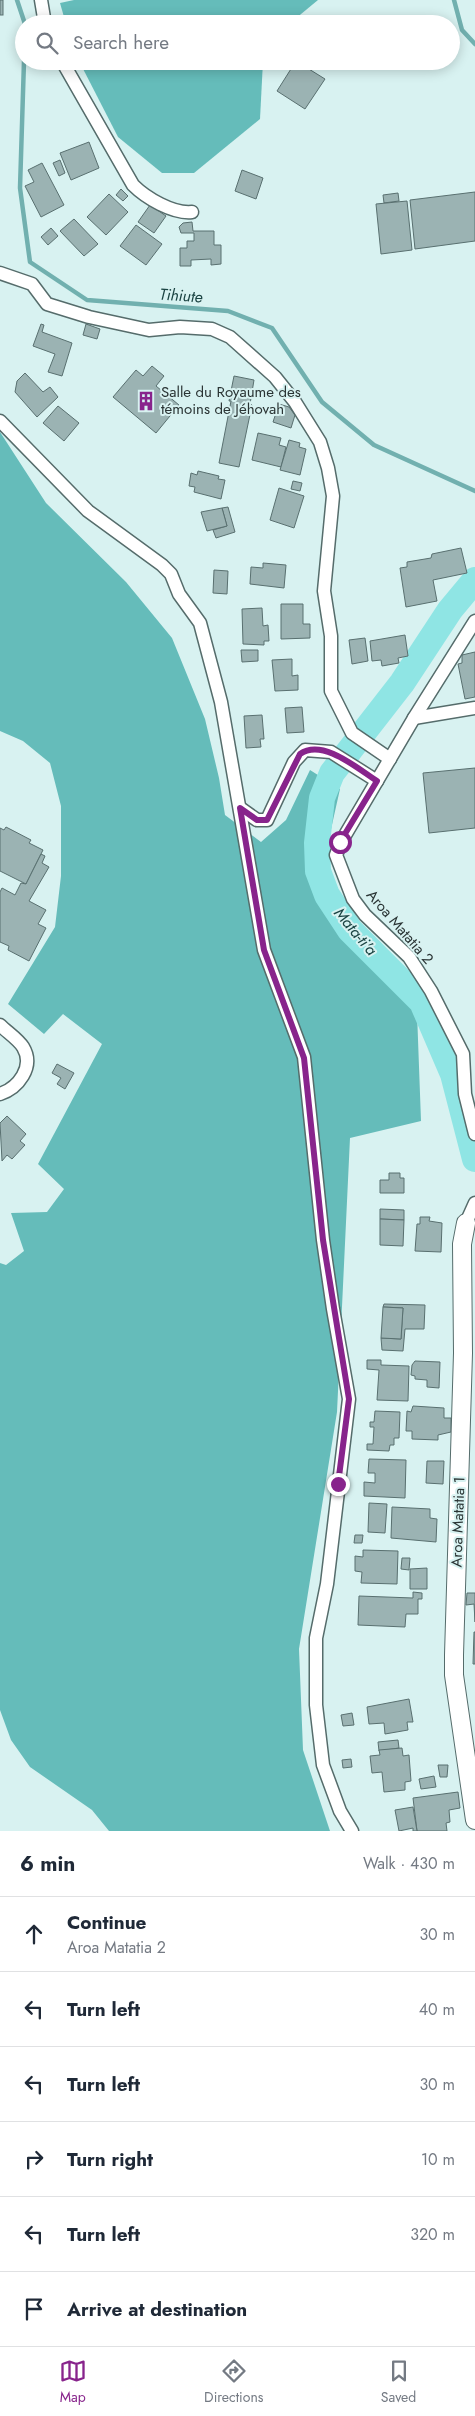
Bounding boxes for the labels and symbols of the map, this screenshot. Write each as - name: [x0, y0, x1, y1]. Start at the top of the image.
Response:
- water label: Tihiute: [159, 283, 203, 308]
- place label: Salle du Royaume des témoins de Jéhovah: [161, 381, 301, 420]
- building icon: Salle du Royaume des témoins de Jéhovah: [135, 390, 157, 412]
- route start: [329, 831, 352, 854]
- street label: Aroa Matatia 2: [361, 885, 439, 969]
- water label: Mata-ti'a: [329, 902, 383, 961]
- route end: [327, 1473, 350, 1496]
- street label: Aroa Matatia 1: [445, 1476, 471, 1568]

